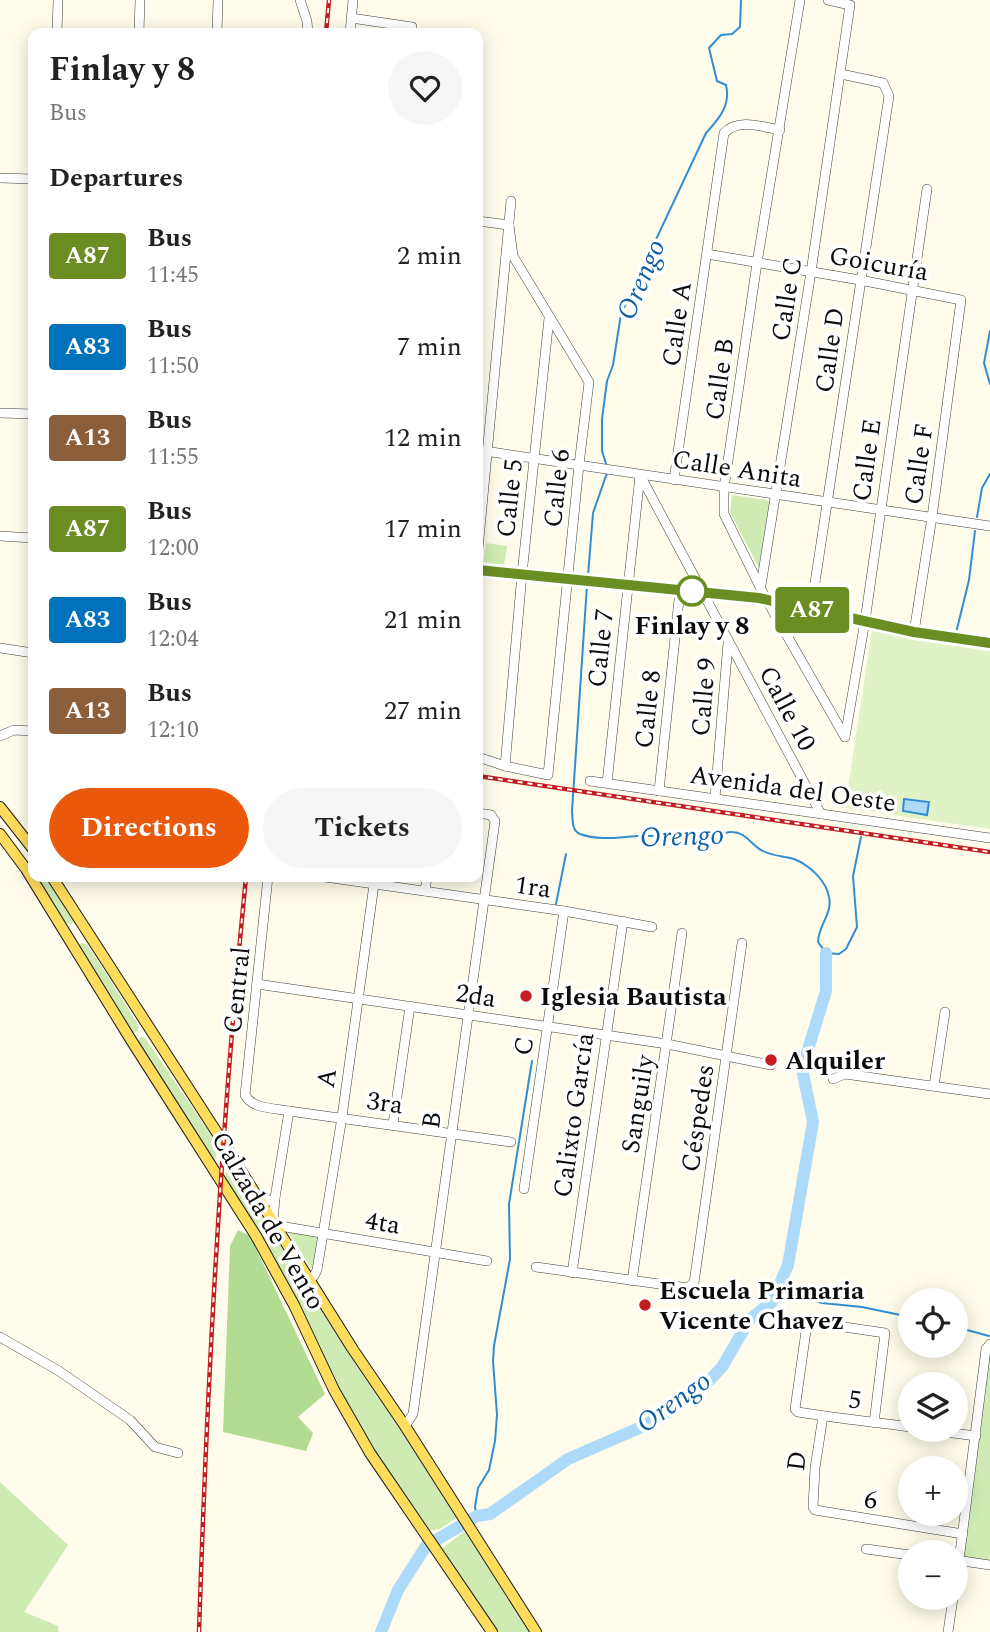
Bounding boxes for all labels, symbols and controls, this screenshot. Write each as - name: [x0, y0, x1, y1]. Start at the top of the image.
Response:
- text: Finlay y 8: [49, 45, 195, 95]
- button: heart: [388, 51, 462, 125]
- text: Bus: [49, 96, 87, 131]
- text: Departures: [49, 158, 183, 198]
- text: Bus: [147, 218, 192, 258]
- water label: Orengo: [605, 232, 678, 327]
- text: 2 min: [397, 236, 462, 276]
- street label: Goicuría: [826, 236, 932, 292]
- text: A87: [65, 238, 110, 274]
- street label: Calle C: [761, 254, 813, 344]
- text: 11:45: [147, 258, 199, 293]
- street label: Calle A: [651, 279, 703, 369]
- street label: Calle D: [804, 305, 856, 395]
- text: Bus: [147, 309, 192, 349]
- text: 7 min: [397, 327, 462, 367]
- text: A83: [65, 329, 110, 365]
- street label: Calle B: [694, 335, 746, 423]
- text: 11:50: [147, 349, 199, 384]
- text: Bus: [147, 400, 192, 440]
- street label: Calle E: [841, 416, 893, 504]
- text: 12 min: [384, 418, 462, 458]
- text: A13: [65, 420, 110, 456]
- street label: Calle F: [893, 421, 944, 507]
- street label: Calle Anita: [669, 439, 805, 499]
- text: 11:55: [147, 440, 199, 475]
- street label: Calle 6: [533, 447, 581, 529]
- street label: Calle 5: [486, 457, 534, 539]
- text: Bus: [147, 491, 192, 531]
- text: 17 min: [384, 509, 462, 549]
- text: A87: [65, 511, 110, 547]
- text: 12:00: [147, 531, 199, 566]
- marker: Finlay y 8: [677, 576, 707, 606]
- text: Bus: [147, 582, 192, 622]
- line badge: A87: [772, 587, 852, 633]
- text: A87: [789, 592, 835, 628]
- text: 21 min: [384, 600, 462, 640]
- text: A83: [65, 602, 110, 638]
- place label: Finlay y 8: [634, 606, 750, 646]
- street label: Calle 7: [577, 607, 625, 689]
- text: 12:04: [147, 622, 199, 657]
- street label: Calle 9: [681, 656, 727, 738]
- street label: Calle 10: [748, 659, 826, 758]
- street label: Calle 8: [624, 668, 672, 750]
- text: Bus: [147, 673, 192, 713]
- text: 27 min: [384, 691, 462, 731]
- text: A13: [65, 693, 110, 729]
- text: 12:10: [147, 713, 199, 748]
- street label: Avenida del Oeste: [687, 755, 899, 823]
- button: Directions: [49, 788, 249, 868]
- button: Tickets: [263, 788, 462, 868]
- water label: Orengo: [639, 814, 725, 859]
- street label: 1ra: [512, 865, 554, 909]
- street label: Central: [213, 945, 261, 1035]
- street label: 2da: [453, 973, 499, 1019]
- place label: Iglesia Bautista: [540, 977, 727, 1017]
- marker: Iglesia Bautista: [518, 988, 534, 1004]
- street label: Calixto García: [543, 1030, 605, 1200]
- street label: C: [503, 1033, 545, 1059]
- place label: Alquiler: [785, 1041, 886, 1081]
- street label: Sanguily: [610, 1051, 666, 1156]
- marker: Alquiler: [763, 1052, 779, 1068]
- street label: Céspedes: [671, 1062, 725, 1175]
- street label: A: [306, 1066, 348, 1091]
- street label: 3ra: [364, 1081, 406, 1125]
- street label: B: [411, 1109, 453, 1131]
- street label: Calzada de Vento: [201, 1124, 336, 1317]
- street label: 4ta: [362, 1201, 403, 1246]
- place label: Escuela Primaria Vicente Chavez: [659, 1271, 865, 1341]
- map controls: [898, 1288, 968, 1610]
- button: locate: [898, 1288, 968, 1358]
- marker: Escuela Primaria Vicente Chavez: [637, 1297, 653, 1313]
- water label: Orengo: [627, 1360, 721, 1444]
- button: layers: [898, 1372, 968, 1442]
- street label: 5: [846, 1379, 864, 1421]
- street label: D: [776, 1449, 818, 1474]
- button: +: [898, 1456, 968, 1526]
- street label: 6: [862, 1479, 880, 1521]
- button: −: [898, 1540, 968, 1610]

